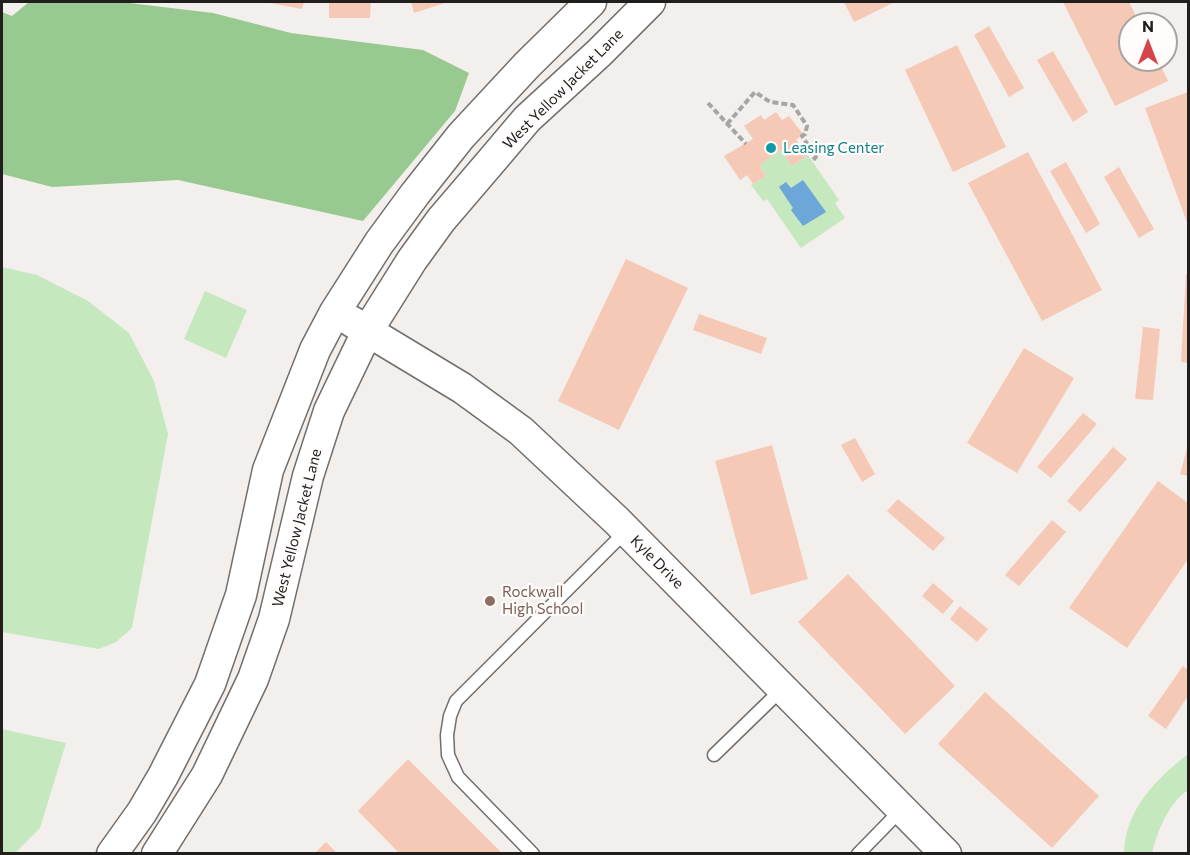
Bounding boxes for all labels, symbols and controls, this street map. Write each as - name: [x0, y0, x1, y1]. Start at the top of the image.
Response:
- north arrow: [1118, 12, 1178, 72]
- text: N: [1142, 16, 1154, 35]
- street label: West Yellow Jacket Lane: [499, 25, 627, 153]
- place label: Leasing Center: [783, 139, 884, 157]
- marker: Leasing Center: [764, 141, 778, 155]
- street label: West Yellow Jacket Lane: [269, 447, 325, 609]
- street label: Kyle Drive: [627, 532, 687, 592]
- place label: Rockwall High School: [502, 583, 583, 618]
- marker: Rockwall High School: [483, 594, 497, 608]

